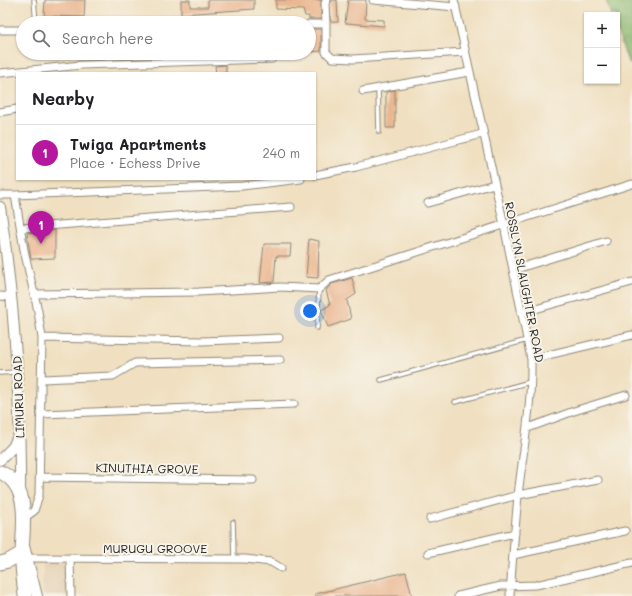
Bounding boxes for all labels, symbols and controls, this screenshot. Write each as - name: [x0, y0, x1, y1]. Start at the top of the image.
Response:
- map controls: [584, 12, 620, 84]
- button: +: [584, 12, 620, 48]
- search box: [16, 16, 316, 60]
- icon: search: [30, 27, 52, 49]
- text: Search here: [62, 28, 153, 48]
- button: −: [584, 48, 620, 84]
- text: Nearby: [32, 87, 94, 109]
- text: Twiga Apartments: [70, 134, 206, 154]
- text: 1: [42, 144, 48, 161]
- text: 240 m: [263, 144, 300, 161]
- text: Place · Echess Drive: [70, 154, 201, 171]
- street label: ROSSLYN SLAUGHTER ROAD: [502, 200, 548, 364]
- pin: 1: [28, 211, 54, 244]
- your location: [300, 301, 320, 321]
- street label: LIMURU ROAD: [9, 356, 27, 438]
- street label: KINUTHIA GROVE: [96, 459, 199, 477]
- street label: MURUGU GROOVE: [103, 540, 207, 556]

